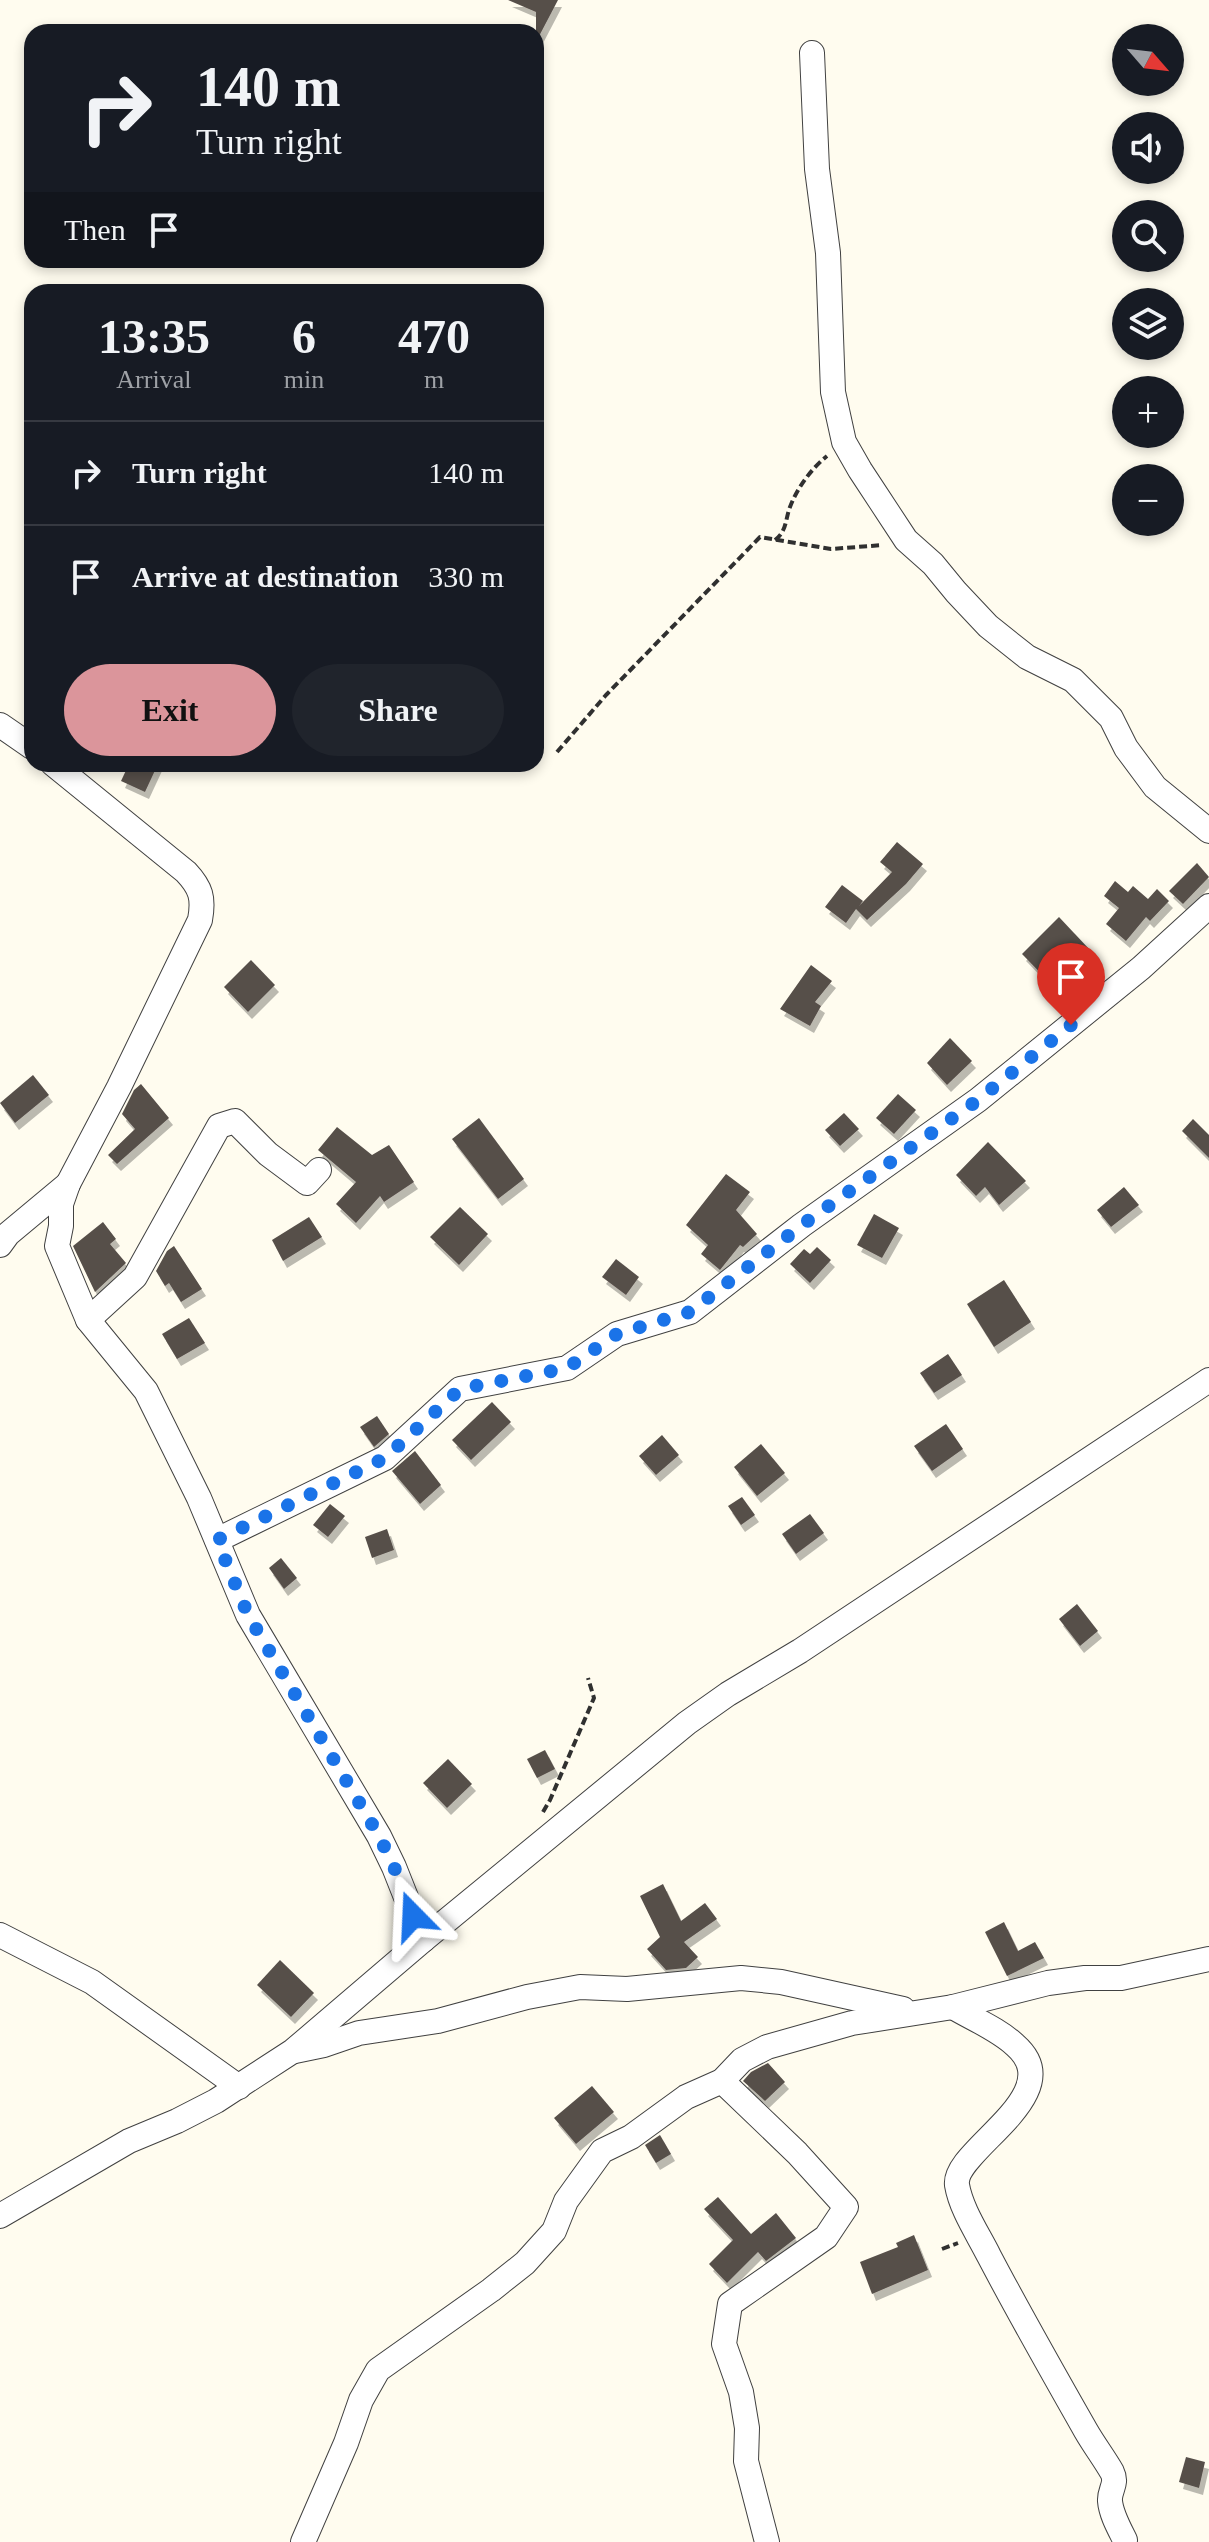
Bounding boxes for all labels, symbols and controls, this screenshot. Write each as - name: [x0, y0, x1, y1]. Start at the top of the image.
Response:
- north arrow: [1112, 24, 1184, 96]
- map controls: [1112, 24, 1184, 536]
- icon: right: [64, 56, 168, 160]
- text: 140 m: [196, 56, 341, 118]
- button: sound: [1112, 112, 1184, 184]
- text: Turn right: [196, 122, 342, 162]
- button: search: [1112, 200, 1184, 272]
- icon: arrive: [142, 208, 186, 252]
- text: Then: [64, 213, 126, 246]
- button: layers: [1112, 288, 1184, 360]
- text: 13:35: [98, 310, 210, 363]
- text: 6: [292, 310, 316, 363]
- text: 470: [398, 310, 470, 363]
- text: Arrival: [116, 365, 191, 394]
- text: min: [284, 365, 324, 394]
- text: m: [424, 365, 444, 394]
- button: +: [1112, 376, 1184, 448]
- icon: right: [64, 451, 108, 495]
- text: Turn right: [132, 456, 267, 489]
- text: 140 m: [428, 456, 504, 489]
- button: −: [1112, 464, 1184, 536]
- icon: arrive: [64, 555, 108, 599]
- text: Arrive at destination: [132, 560, 399, 593]
- text: 330 m: [428, 560, 504, 593]
- button: Exit: [64, 664, 276, 756]
- button: Share: [292, 664, 504, 756]
- pin: [1037, 943, 1105, 1025]
- icon: arrive: [1049, 955, 1093, 999]
- position arrow: [371, 1874, 455, 1958]

